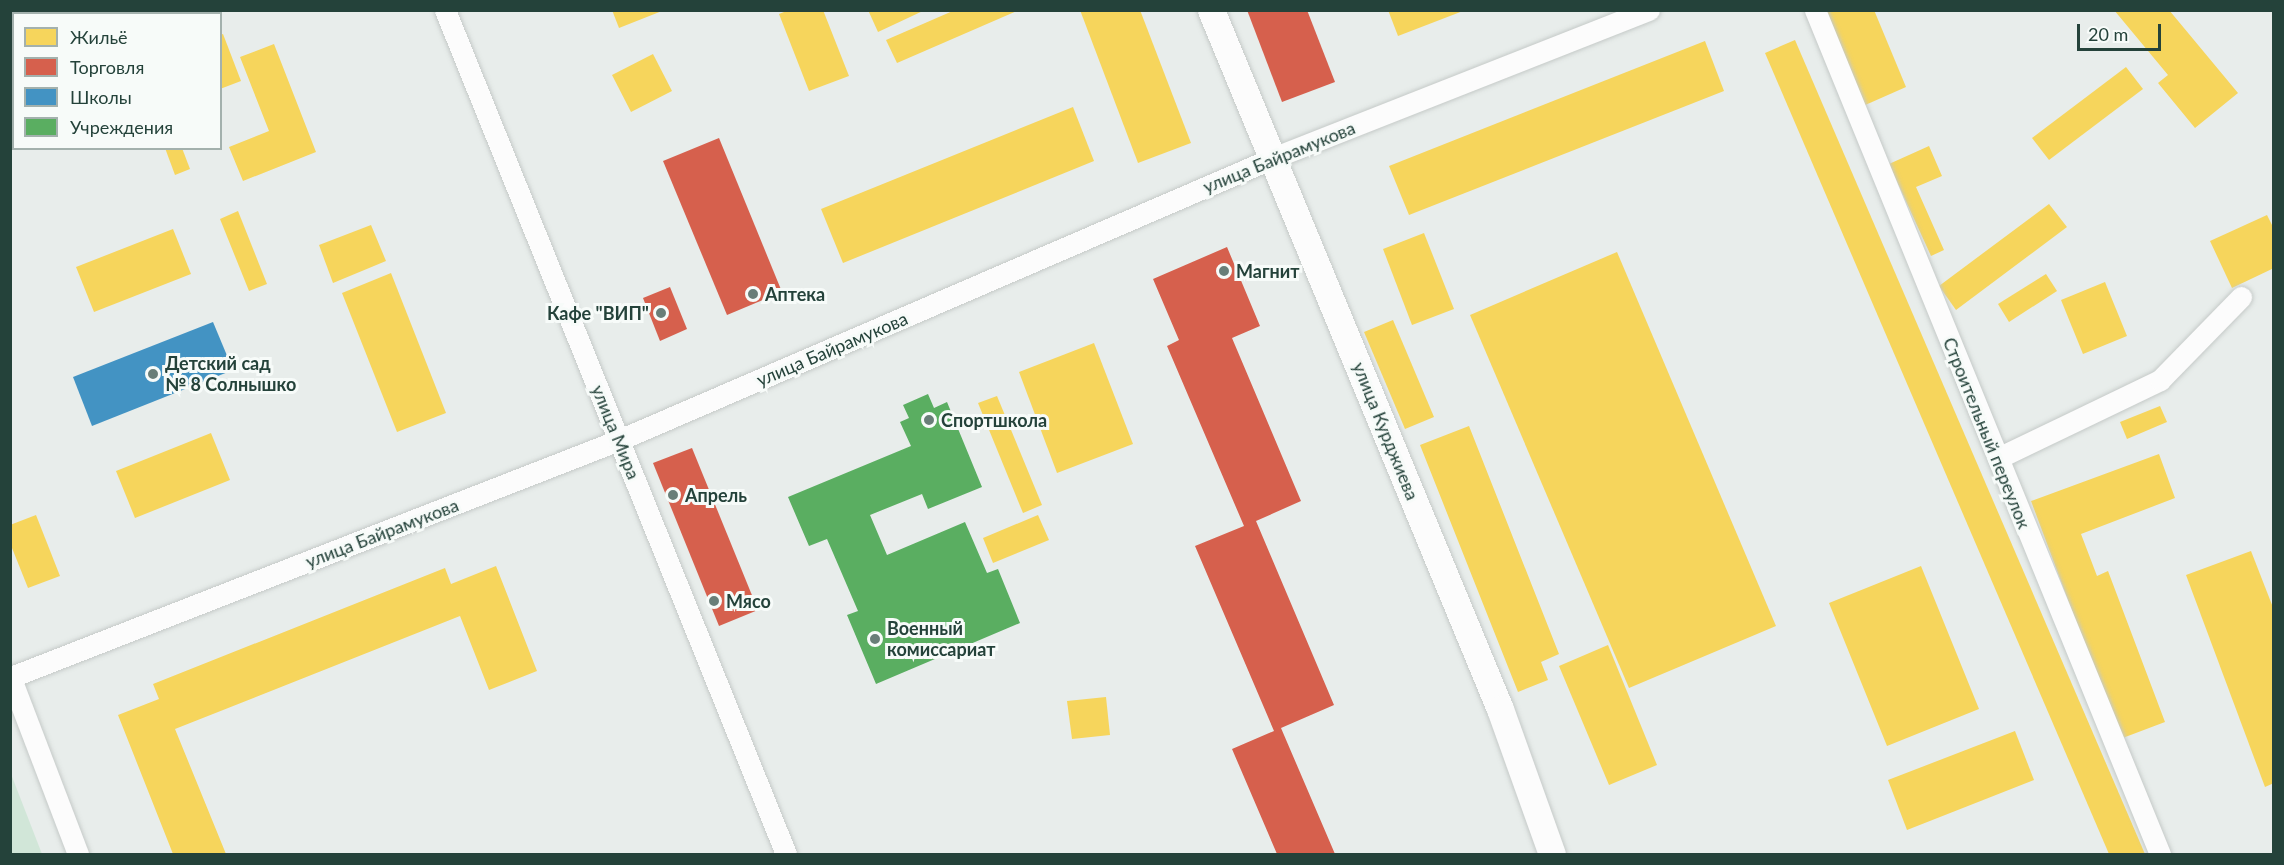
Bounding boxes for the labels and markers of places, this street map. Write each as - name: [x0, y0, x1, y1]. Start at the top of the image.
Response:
- place label: Магнит: [1236, 260, 1299, 282]
- marker: Магнит: [1217, 264, 1231, 278]
- place label: Аптека: [765, 283, 825, 305]
- marker: Аптека: [746, 287, 760, 301]
- place label: Кафе "ВИП": [547, 302, 649, 324]
- marker: Кафе "ВИП": [654, 306, 668, 320]
- place label: Детский сад № 8 Солнышко: [165, 353, 296, 395]
- marker: Детский сад № 8 Солнышко: [146, 367, 160, 381]
- place label: Спортшкола: [941, 409, 1047, 431]
- marker: Спортшкола: [922, 413, 936, 427]
- place label: Апрель: [685, 484, 747, 506]
- marker: Апрель: [666, 488, 680, 502]
- place label: Мясо: [726, 590, 771, 612]
- marker: Мясо: [707, 594, 721, 608]
- place label: Военный комиссариат: [887, 618, 995, 660]
- marker: Военный комиссариат: [868, 632, 882, 646]

